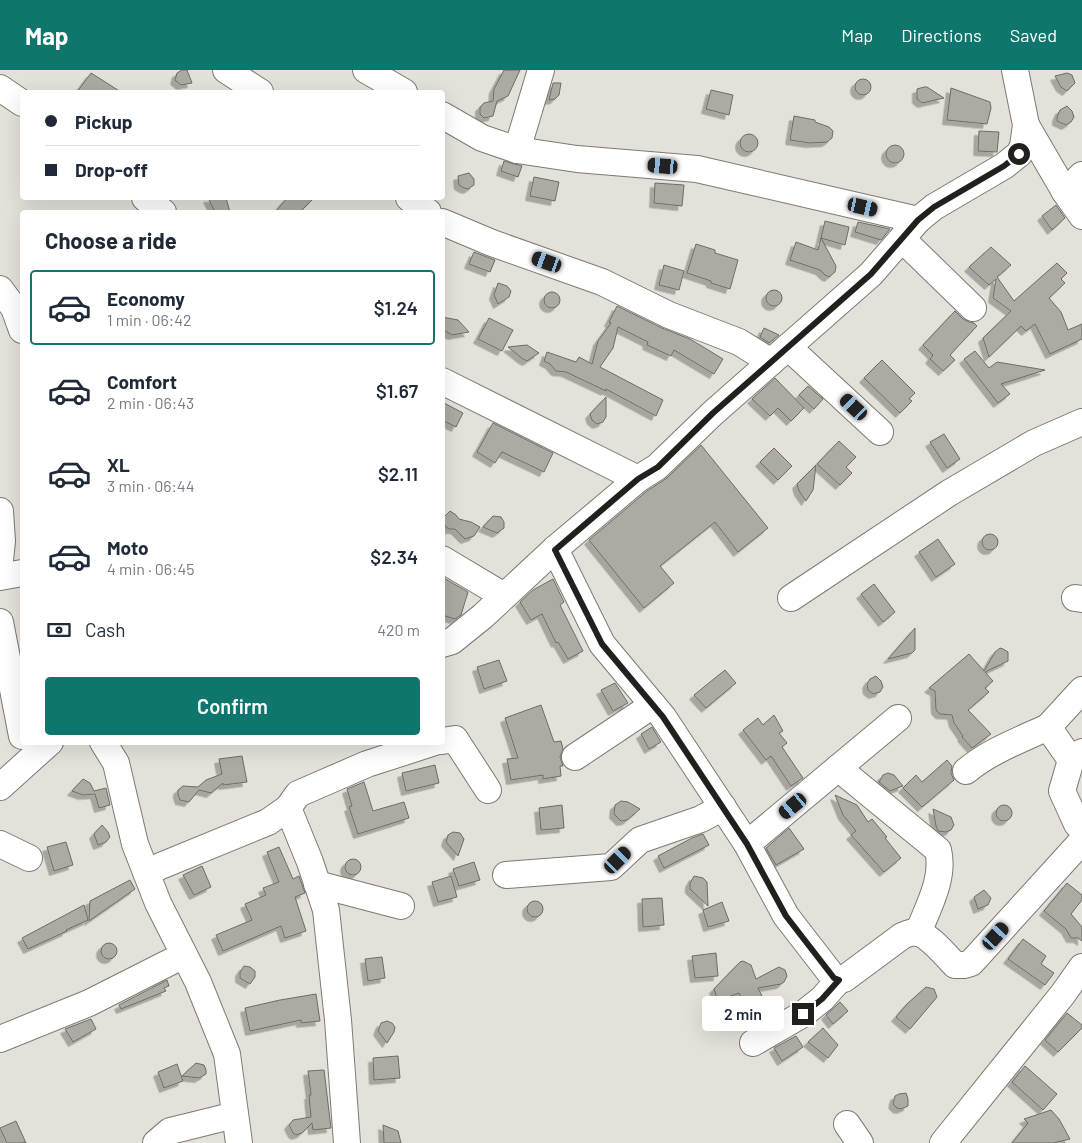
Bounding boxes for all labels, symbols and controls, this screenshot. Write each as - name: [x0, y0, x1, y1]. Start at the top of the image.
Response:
- text: Map: [25, 21, 68, 50]
- text: Map: [841, 24, 873, 46]
- text: Directions: [901, 24, 982, 46]
- text: Saved: [1010, 24, 1057, 46]
- text: Pickup: [75, 110, 133, 133]
- route start: [1008, 143, 1030, 165]
- car: [647, 157, 678, 175]
- text: Drop-off: [75, 158, 148, 181]
- car: [846, 196, 879, 218]
- text: Choose a ride: [45, 227, 177, 253]
- car: [530, 250, 563, 274]
- icon: car: [47, 285, 92, 330]
- text: Economy: [107, 287, 185, 310]
- text: $1.24: [374, 296, 418, 319]
- text: 1 min · 06:42: [107, 310, 192, 329]
- icon: car: [47, 368, 92, 413]
- text: Comfort: [107, 370, 177, 393]
- text: $1.67: [376, 379, 418, 402]
- car: [837, 391, 870, 423]
- text: 2 min · 06:43: [107, 393, 194, 412]
- icon: car: [47, 451, 92, 496]
- text: XL: [107, 453, 130, 476]
- text: $2.11: [378, 462, 418, 485]
- text: 3 min · 06:44: [107, 476, 194, 495]
- icon: car: [47, 534, 92, 579]
- text: Moto: [107, 536, 149, 559]
- text: $2.34: [370, 545, 418, 568]
- text: 4 min · 06:45: [107, 559, 194, 578]
- icon: cash: [45, 616, 73, 644]
- text: Cash: [85, 618, 126, 641]
- text: 420 m: [377, 620, 420, 639]
- button: Confirm: [45, 677, 420, 735]
- car: [776, 791, 809, 821]
- car: [602, 844, 633, 876]
- car: [980, 920, 1011, 952]
- callout: 2 min: [703, 996, 786, 1032]
- route end: [792, 1003, 814, 1025]
- text: 2 min: [724, 1004, 762, 1023]

